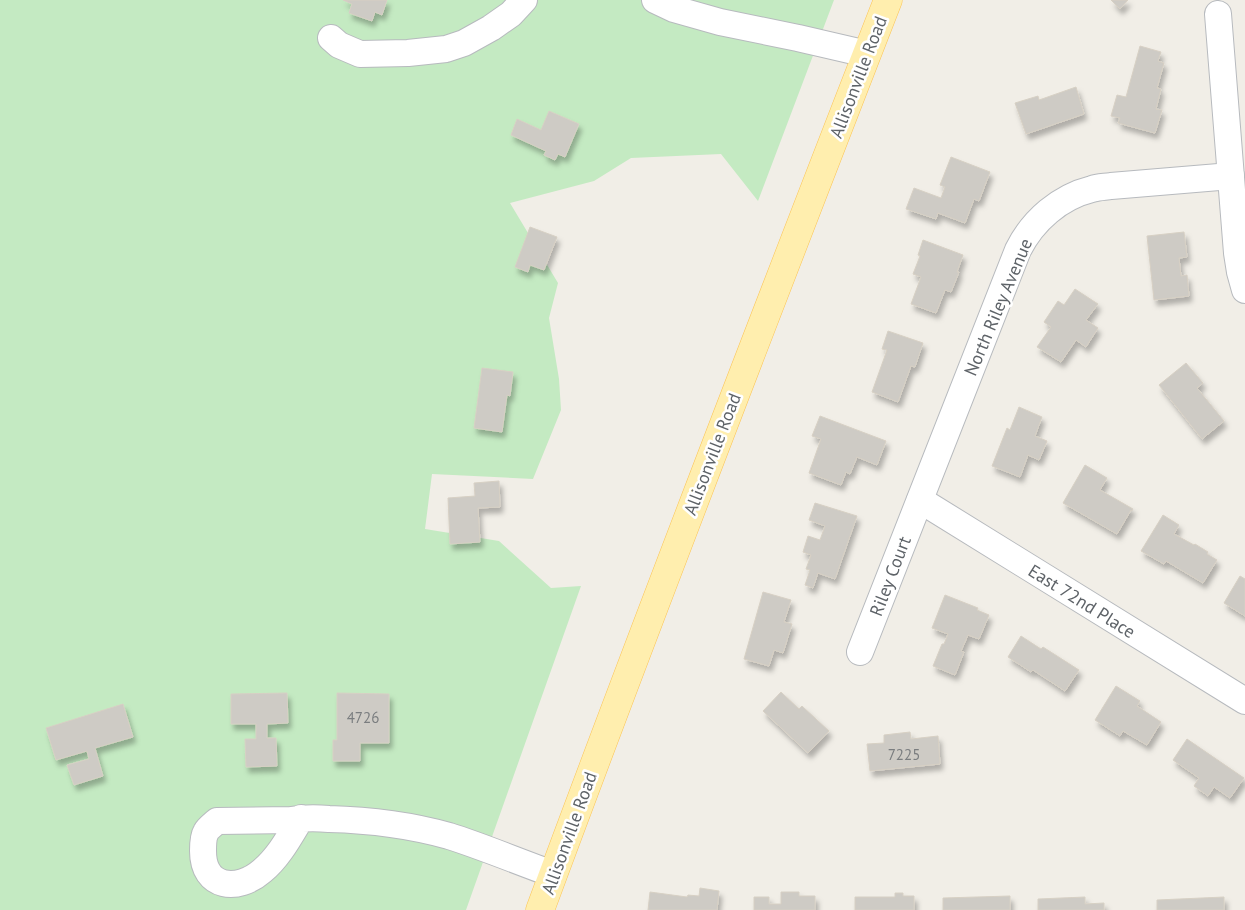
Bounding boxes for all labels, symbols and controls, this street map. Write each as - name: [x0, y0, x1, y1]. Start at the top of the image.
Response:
- street label: Allisonville Road: [824, 13, 892, 141]
- street label: North Riley Avenue: [959, 235, 1037, 379]
- street label: Allisonville Road: [678, 390, 746, 518]
- street label: Riley Court: [864, 533, 916, 619]
- street label: East 72nd Place: [1024, 559, 1140, 643]
- house number: 4726: [347, 708, 379, 727]
- house number: 7225: [888, 745, 920, 764]
- street label: Allisonville Road: [536, 768, 602, 898]

